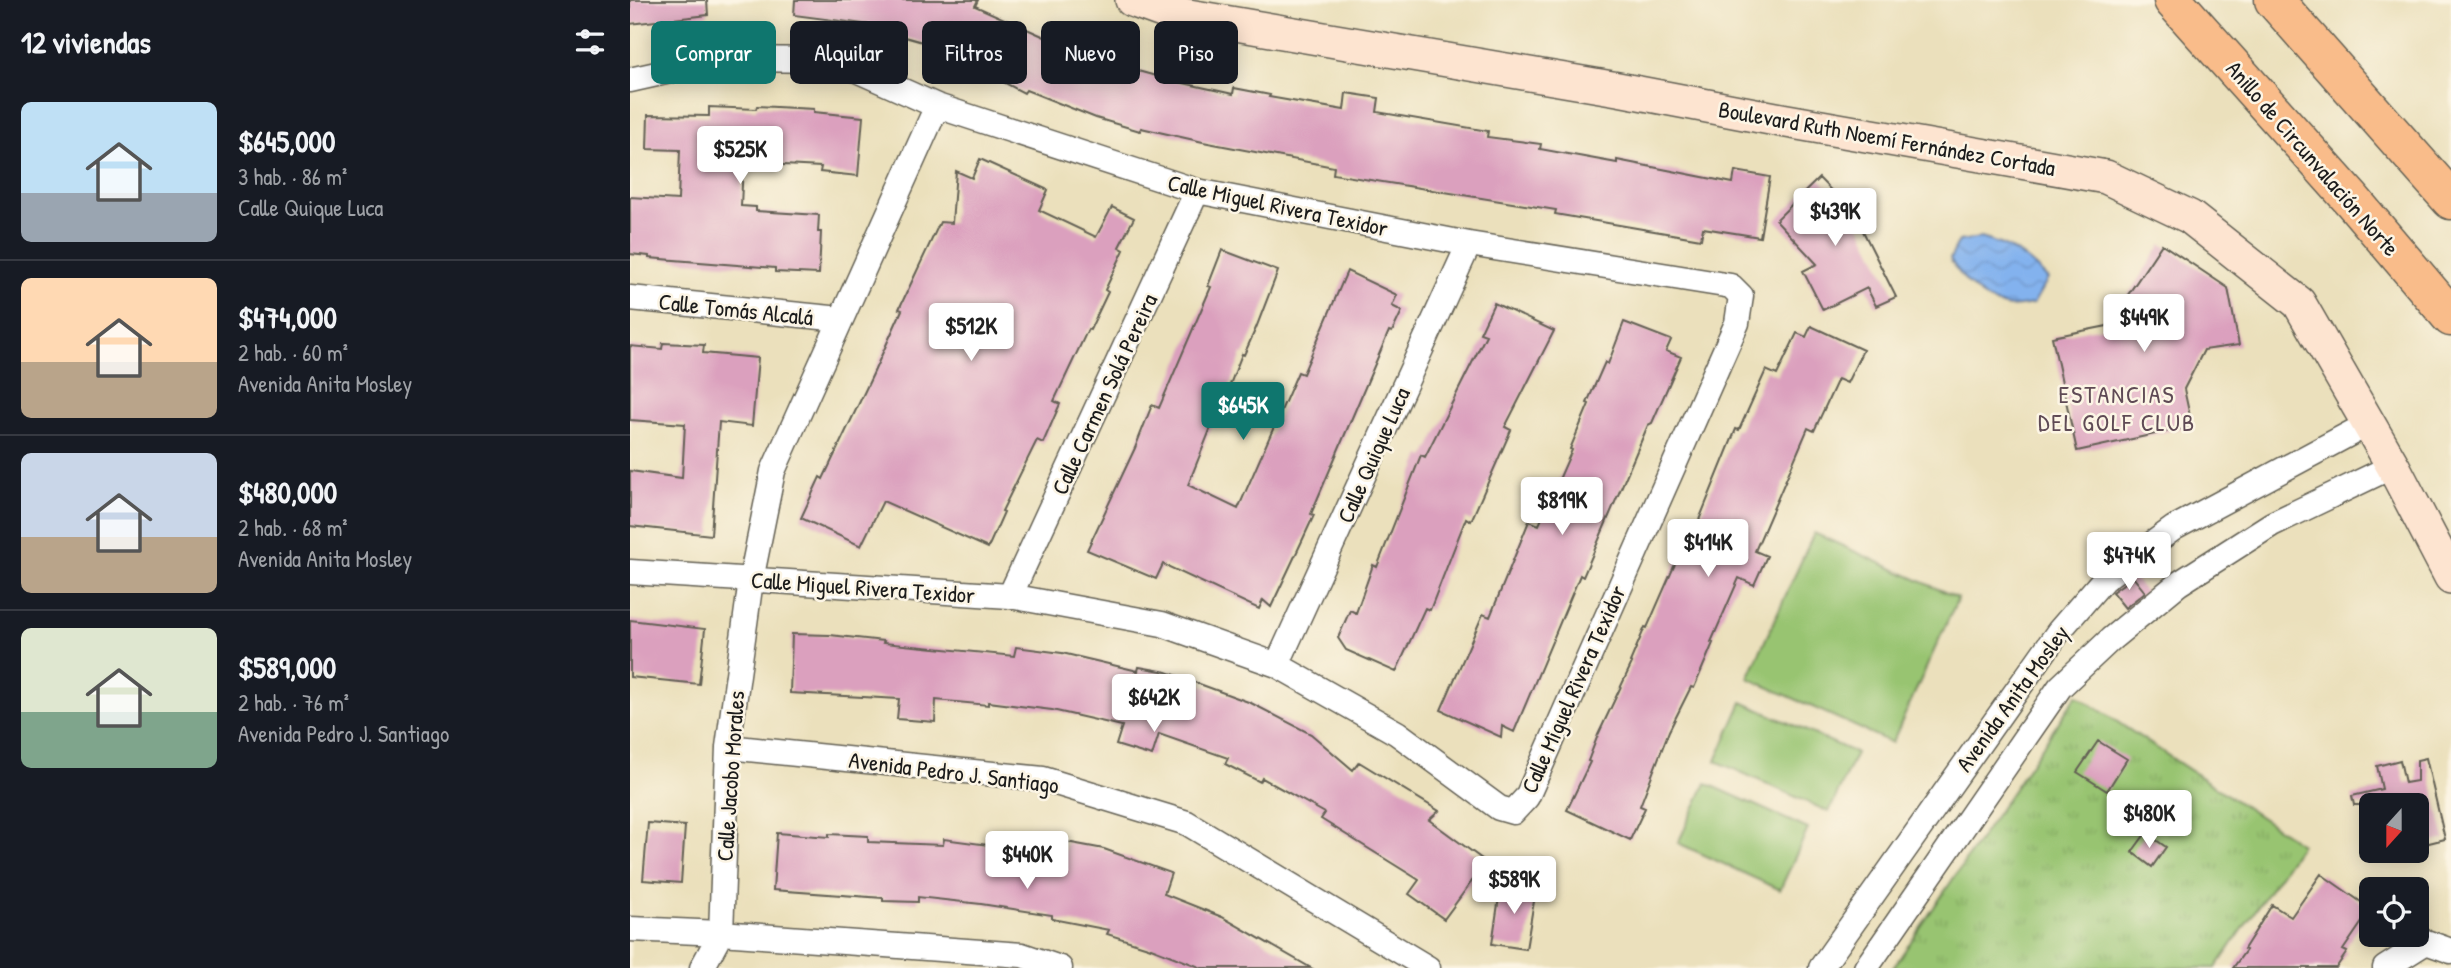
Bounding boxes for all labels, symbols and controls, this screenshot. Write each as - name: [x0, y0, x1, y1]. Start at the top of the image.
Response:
- chip: Comprar: [651, 21, 776, 84]
- chip: Alquilar: [790, 21, 908, 84]
- chip: Filtros: [922, 21, 1027, 84]
- chip: Nuevo: [1041, 21, 1140, 84]
- chip: Piso: [1154, 21, 1238, 84]
- text: 12 viviendas: [21, 22, 151, 62]
- icon: filters: [571, 23, 609, 61]
- street label: Anillo de Circunvalación Norte: [2219, 54, 2407, 262]
- street label: Boulevard Ruth Noemí Fernández Cortada: [1716, 93, 2058, 183]
- text: $645,000: [238, 121, 336, 161]
- pin: $525K: [691, 127, 789, 186]
- icon: home: [77, 130, 161, 214]
- text: $525K: [713, 133, 767, 164]
- text: 3 hab. · 86 m²: [238, 161, 347, 192]
- street label: Calle Miguel Rivera Texidor: [1165, 167, 1391, 244]
- pin: $439K: [1786, 188, 1884, 248]
- text: Calle Quique Luca: [238, 192, 383, 223]
- text: $439K: [1809, 195, 1861, 226]
- street label: Calle Tomás Alcalá: [657, 285, 815, 333]
- street label: Calle Carmen Solá Pereira: [1044, 288, 1164, 500]
- pin: $449K: [2095, 294, 2193, 354]
- text: $474,000: [238, 297, 337, 337]
- text: $449K: [2119, 301, 2169, 332]
- pin: $512K: [922, 304, 1020, 363]
- icon: home: [77, 306, 161, 390]
- text: $512K: [945, 310, 997, 341]
- text: 2 hab. · 60 m²: [238, 337, 348, 368]
- text: Avenida Anita Mosley: [238, 368, 412, 399]
- district label: ESTANCIAS DEL GOLF CLUB: [2038, 378, 2196, 438]
- pin: $645K: [1194, 382, 1292, 442]
- street label: Calle Quique Luca: [1329, 382, 1417, 528]
- text: $645K: [1217, 389, 1269, 420]
- text: $480,000: [238, 472, 337, 512]
- pin: $819K: [1513, 477, 1611, 537]
- icon: home: [77, 481, 161, 565]
- text: $819K: [1537, 484, 1587, 515]
- text: 2 hab. · 68 m²: [238, 512, 348, 543]
- pin: $414K: [1659, 520, 1757, 579]
- text: $414K: [1683, 526, 1733, 557]
- pin: $474K: [2080, 532, 2178, 592]
- text: $474K: [2103, 539, 2155, 570]
- text: Avenida Anita Mosley: [238, 543, 412, 574]
- street label: Calle Miguel Rivera Texidor: [750, 564, 976, 610]
- street label: Calle Miguel Rivera Texidor: [1513, 580, 1633, 798]
- street label: Avenida Anita Mosley: [1948, 618, 2076, 778]
- text: $589,000: [238, 647, 336, 687]
- icon: home: [77, 656, 161, 740]
- pin: $642K: [1105, 674, 1203, 734]
- text: $642K: [1128, 681, 1180, 712]
- text: 2 hab. · 76 m²: [238, 687, 349, 718]
- street label: Calle Jacobo Morales: [709, 690, 751, 862]
- text: Avenida Pedro J. Santiago: [238, 718, 449, 749]
- street label: Avenida Pedro J. Santiago: [847, 744, 1061, 800]
- pin: $480K: [2100, 790, 2198, 850]
- north arrow: [2359, 793, 2429, 863]
- map controls: [2359, 793, 2429, 947]
- text: $480K: [2123, 797, 2175, 828]
- pin: $440K: [978, 832, 1076, 891]
- text: $440K: [1001, 838, 1053, 869]
- pin: $589K: [1465, 856, 1563, 916]
- text: $589K: [1488, 863, 1540, 894]
- button: locate: [2359, 877, 2429, 947]

